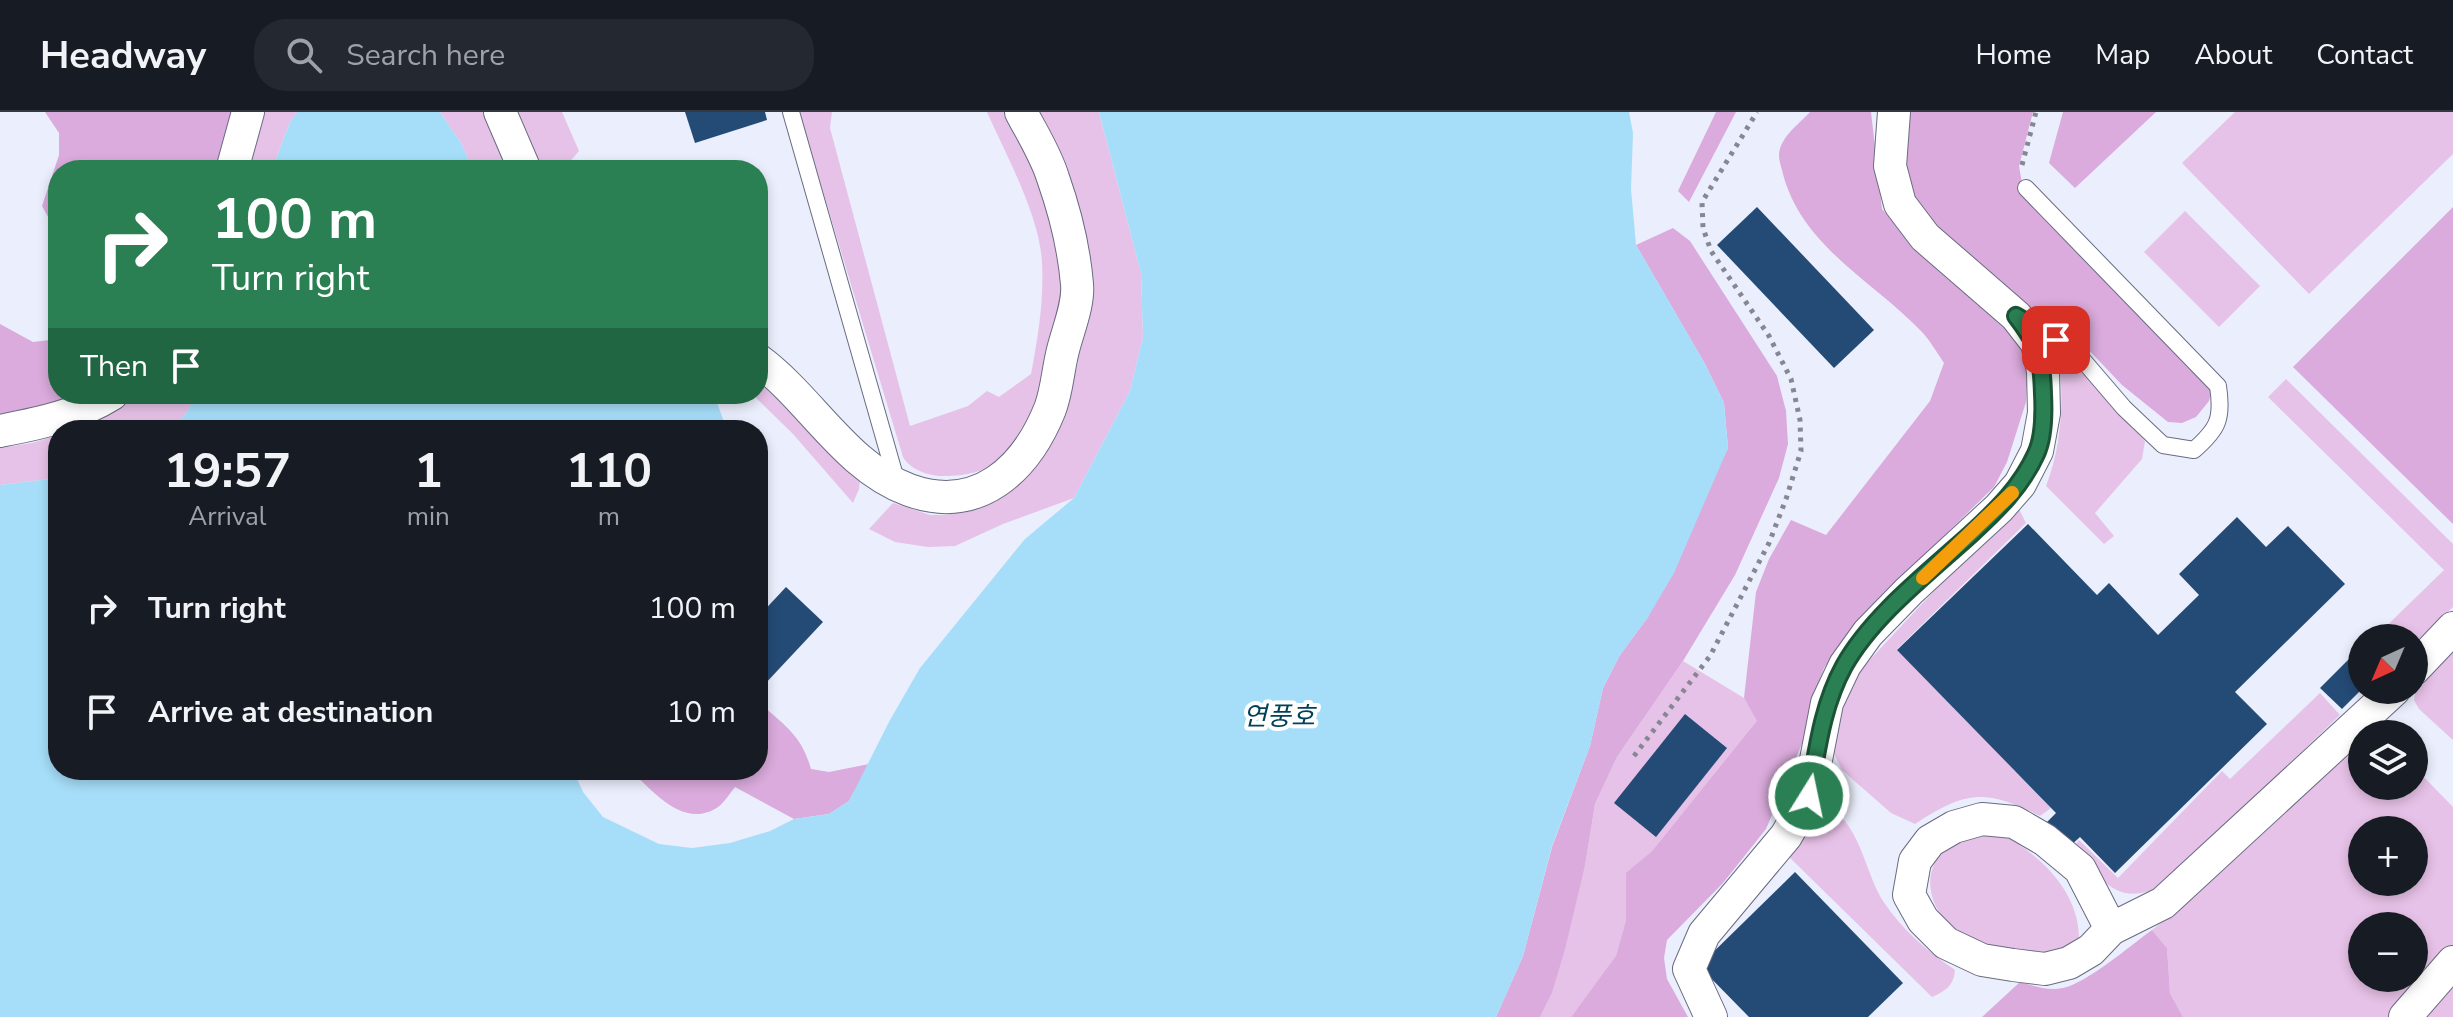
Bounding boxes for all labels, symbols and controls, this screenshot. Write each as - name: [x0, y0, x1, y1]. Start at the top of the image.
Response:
- search box: [254, 19, 814, 91]
- text: Headway: [40, 30, 206, 81]
- icon: search: [282, 33, 326, 77]
- text: Search here: [346, 35, 505, 76]
- text: Home: [1976, 36, 2051, 74]
- text: Map: [2095, 36, 2150, 74]
- text: About: [2194, 36, 2272, 74]
- text: Contact: [2316, 36, 2413, 74]
- text: 100 m: [212, 181, 377, 258]
- icon: right: [80, 192, 184, 296]
- text: Turn right: [212, 254, 369, 303]
- pin: [2022, 306, 2090, 374]
- icon: arrive: [2034, 318, 2078, 362]
- icon: arrive: [164, 344, 208, 388]
- text: Then: [80, 346, 148, 387]
- text: 19:57: [164, 438, 291, 504]
- text: 1: [414, 438, 443, 504]
- text: 110: [566, 438, 652, 504]
- text: Arrival: [188, 499, 267, 534]
- text: min: [407, 499, 450, 534]
- text: m: [598, 499, 620, 534]
- icon: right: [80, 586, 124, 630]
- text: Turn right: [148, 588, 286, 629]
- text: 100 m: [649, 588, 736, 629]
- north arrow: [2348, 624, 2428, 704]
- map controls: [2348, 624, 2428, 992]
- icon: arrive: [80, 690, 124, 734]
- text: Arrive at destination: [148, 692, 433, 733]
- text: 10 m: [667, 692, 736, 733]
- water label: 연풍호: [1243, 699, 1317, 734]
- button: layers: [2348, 720, 2428, 800]
- position arrow: [1767, 754, 1851, 838]
- button: +: [2348, 816, 2428, 896]
- button: −: [2348, 912, 2428, 992]

